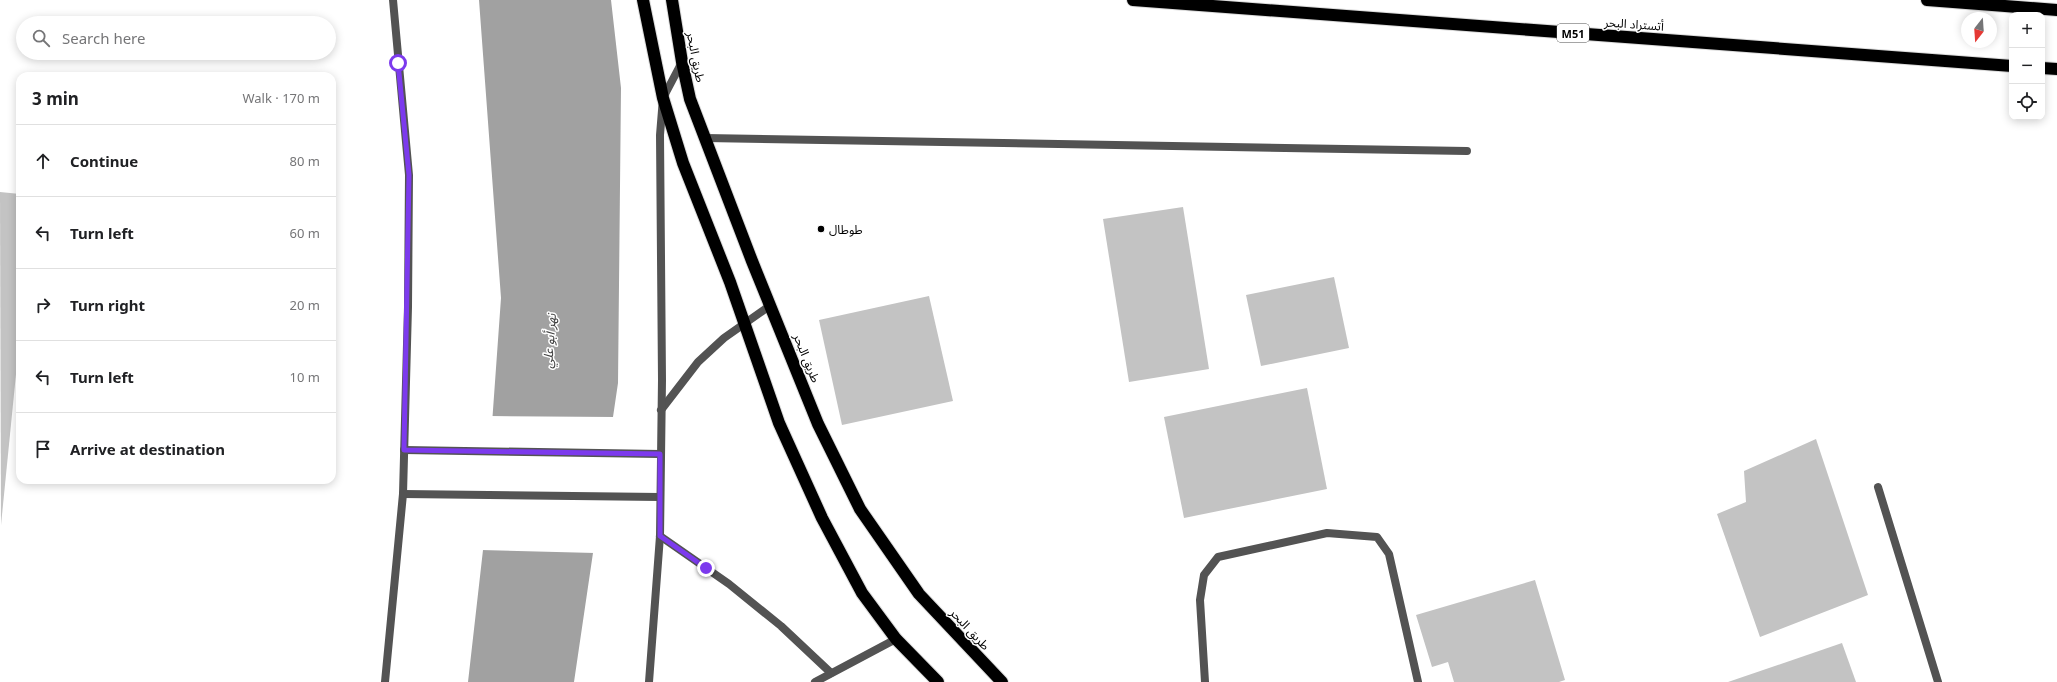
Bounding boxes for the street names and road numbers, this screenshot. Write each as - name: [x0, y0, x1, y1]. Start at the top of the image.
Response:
- street label: أتستراد البحر: [1603, 13, 1665, 35]
- road number: M51: [1557, 24, 1589, 42]
- street label: طريق البحر: [683, 29, 709, 84]
- street label: طريق البحر: [789, 330, 825, 385]
- street label: طريق البحر: [946, 604, 994, 654]

